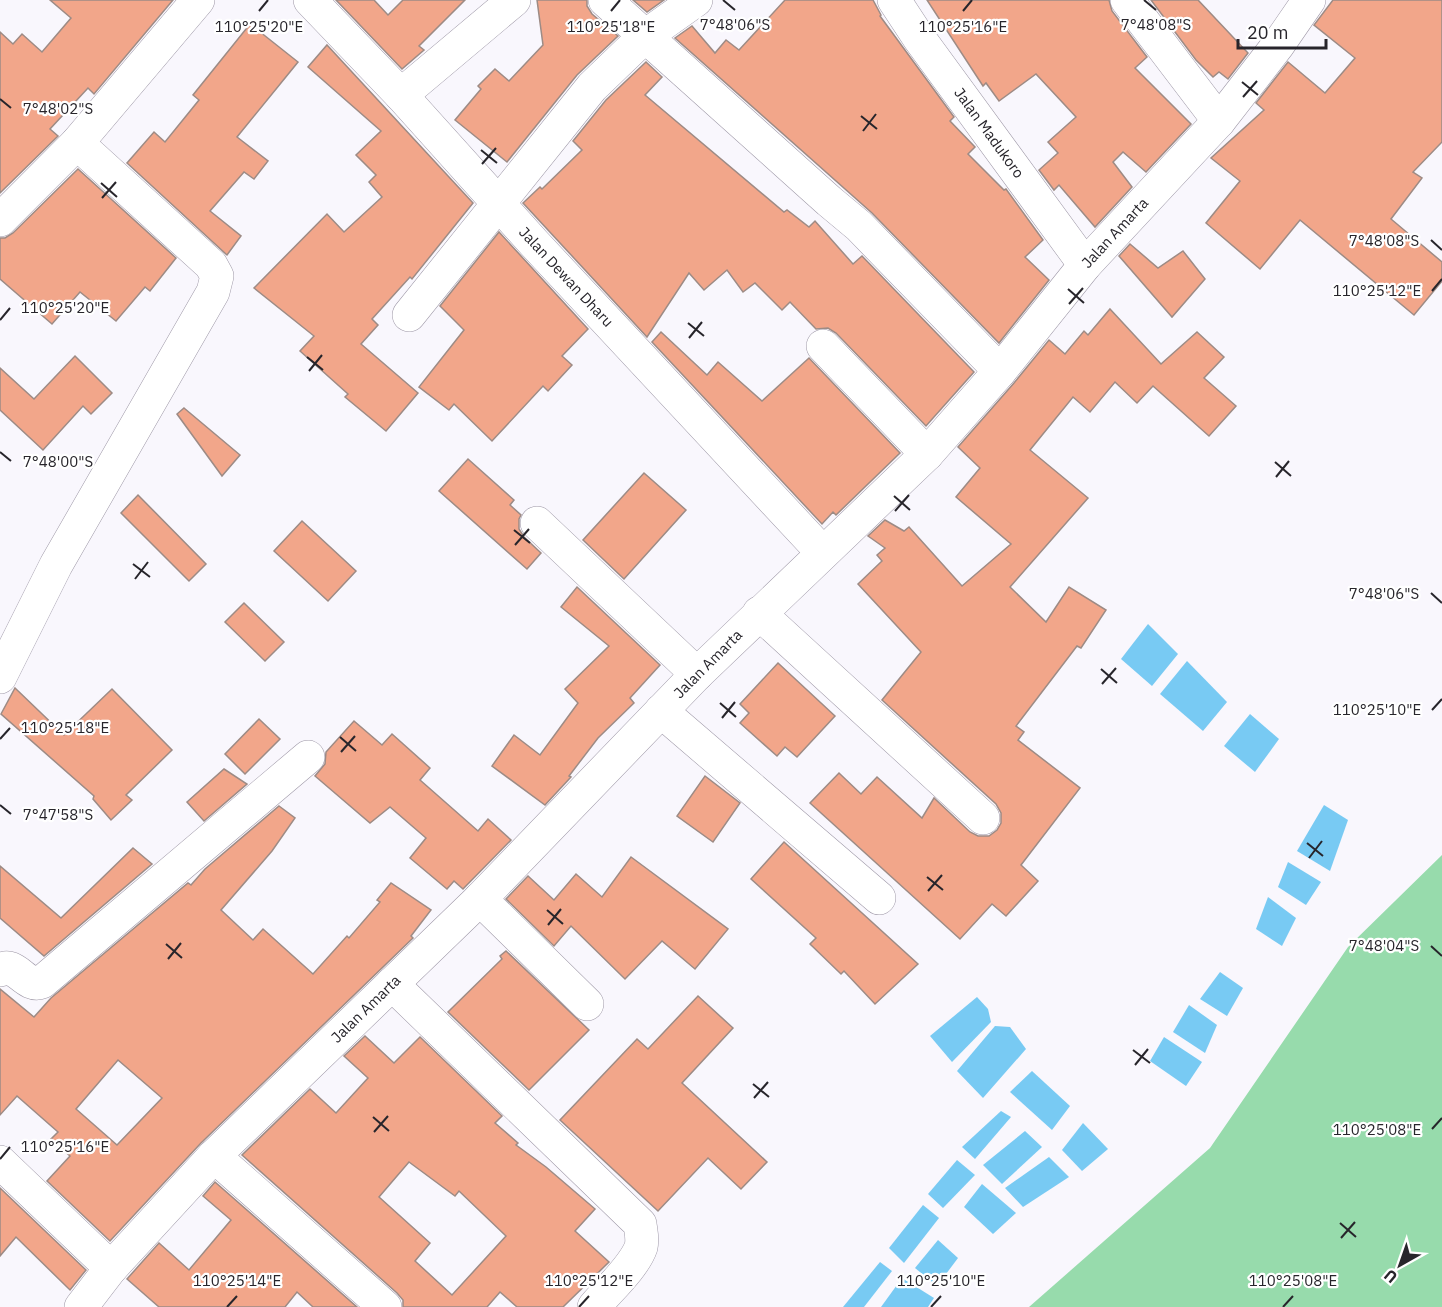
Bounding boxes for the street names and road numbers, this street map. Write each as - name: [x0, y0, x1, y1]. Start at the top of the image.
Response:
- street label: Jalan Madukoro: [950, 84, 1029, 182]
- street label: Jalan Amarta: [1077, 193, 1152, 272]
- street label: Jalan Dewan Dharu: [515, 223, 618, 331]
- street label: Jalan Amarta: [669, 625, 746, 702]
- street label: Jalan Amarta: [327, 971, 404, 1047]

